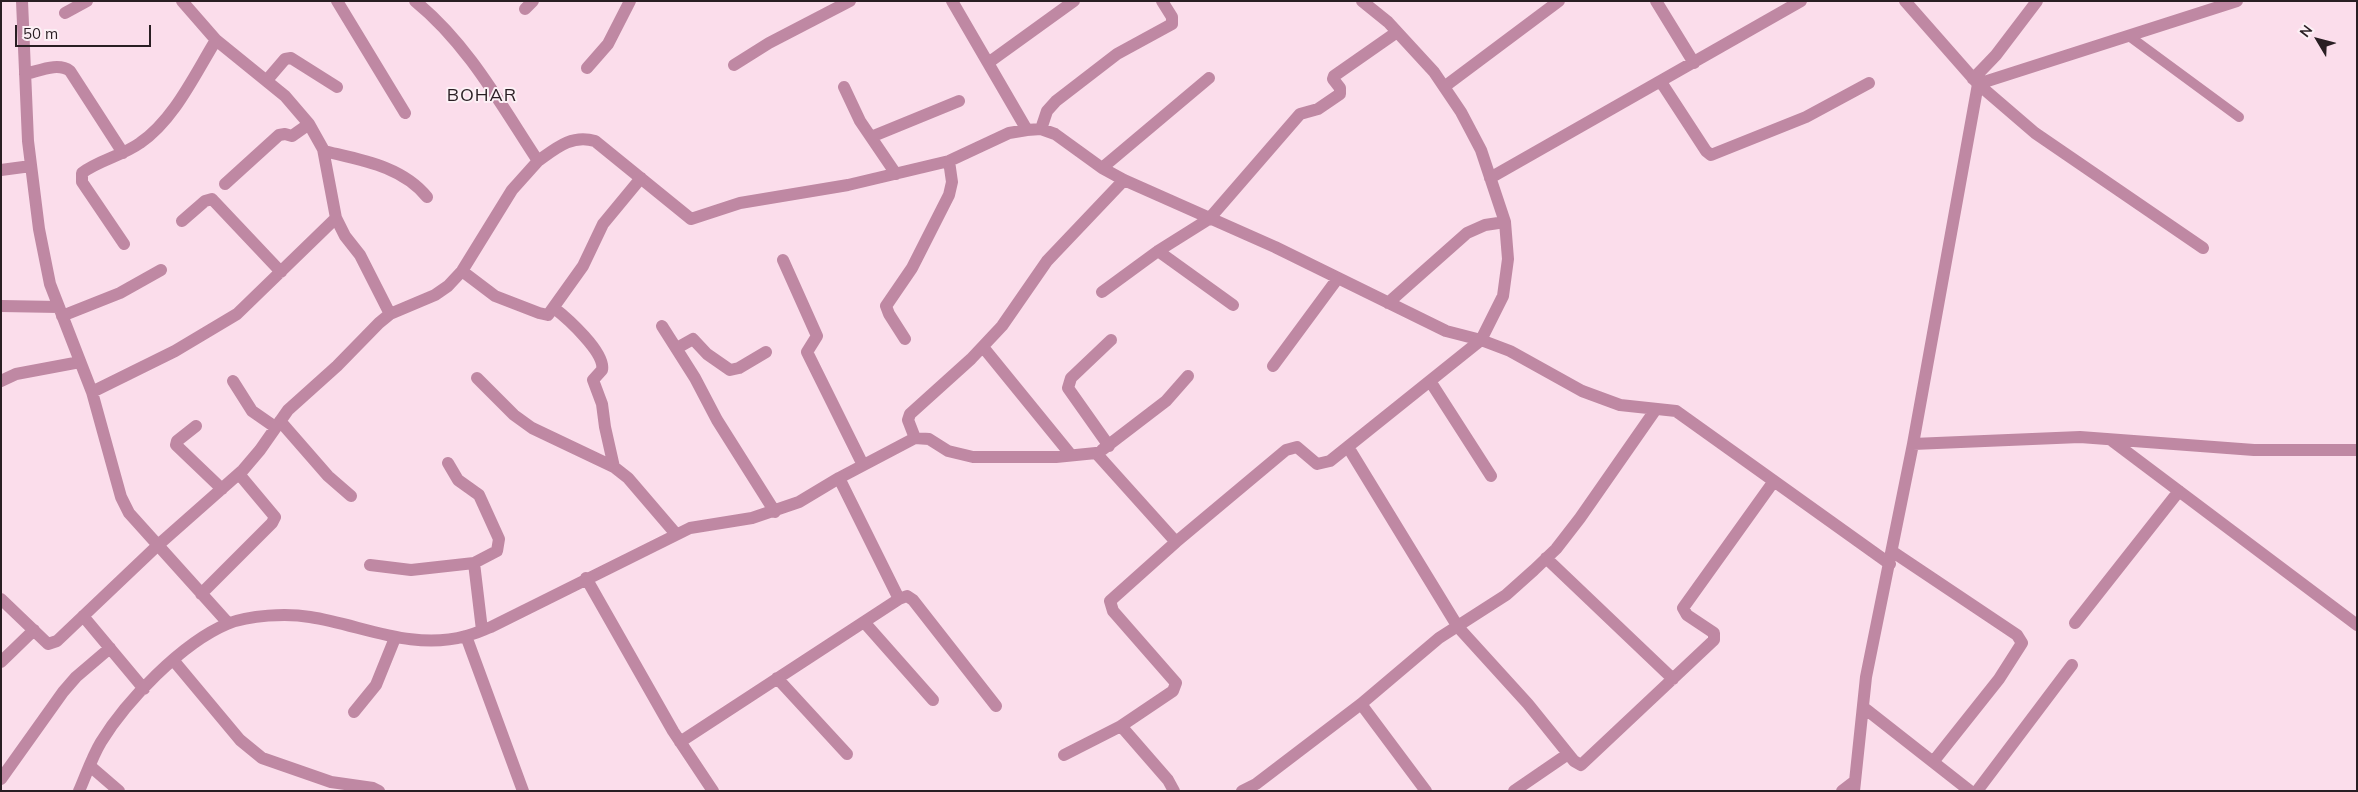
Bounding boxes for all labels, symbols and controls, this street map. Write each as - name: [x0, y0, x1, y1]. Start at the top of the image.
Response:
- scale bar: [18, 15, 154, 47]
- north arrow: [2293, 15, 2343, 65]
- text: N: [2296, 21, 2316, 41]
- text: 50 m: [23, 24, 58, 43]
- district label: BOHAR: [446, 85, 518, 107]

